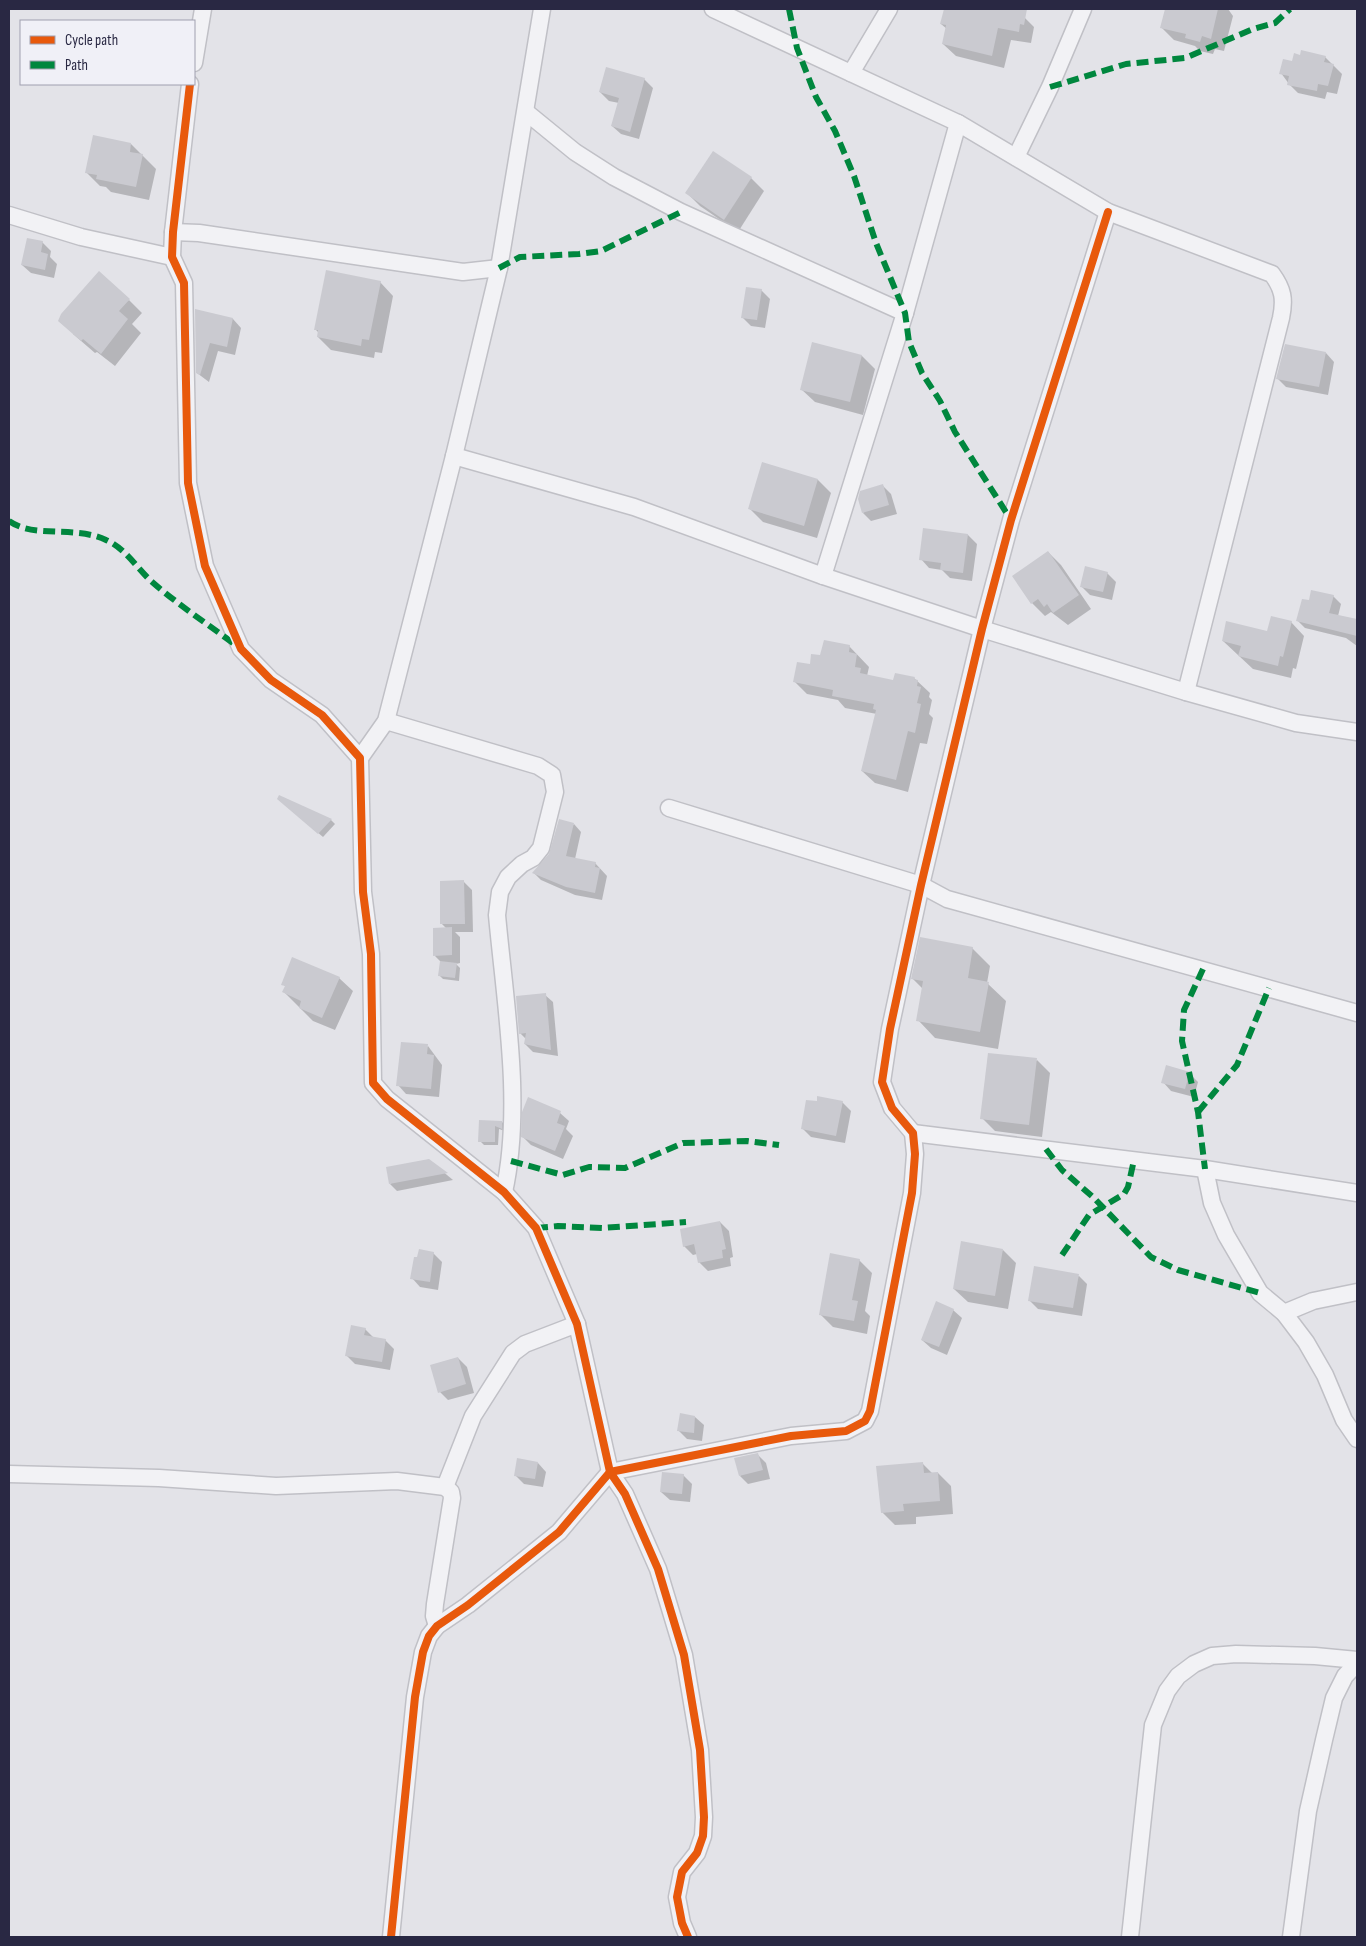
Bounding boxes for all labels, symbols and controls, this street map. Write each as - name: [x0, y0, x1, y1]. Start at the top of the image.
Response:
- legend: [20, 20, 195, 85]
- text: Cycle path: [65, 31, 118, 50]
- text: Path: [65, 56, 88, 75]

